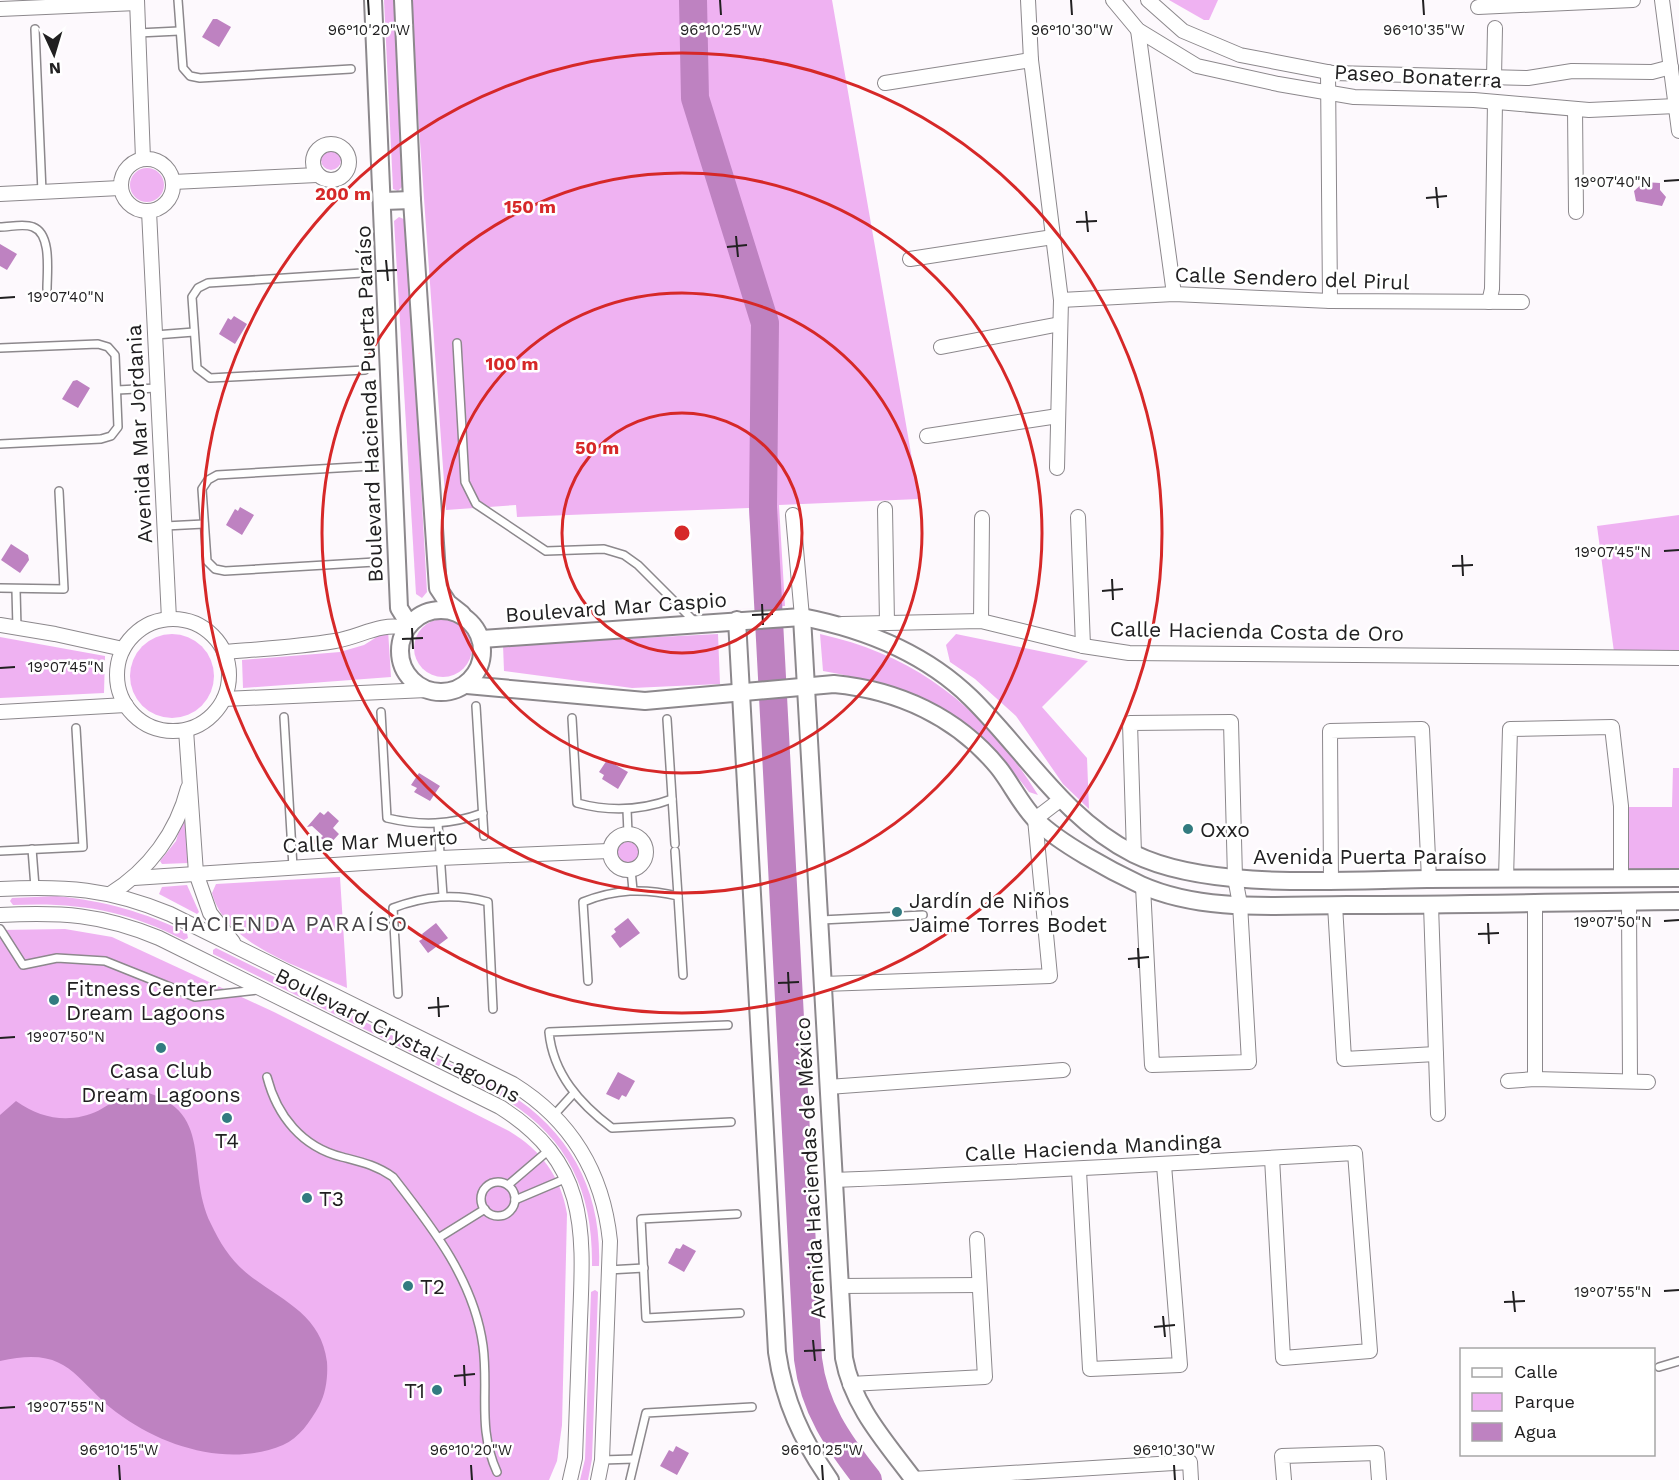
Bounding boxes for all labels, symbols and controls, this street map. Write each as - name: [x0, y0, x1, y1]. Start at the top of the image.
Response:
- text: 96°10'20"W: [328, 21, 410, 39]
- text: 96°10'25"W: [680, 21, 762, 39]
- text: 96°10'30"W: [1031, 21, 1113, 39]
- text: 96°10'35"W: [1383, 21, 1465, 39]
- north arrow: [24, 24, 84, 84]
- text: N: [48, 59, 62, 78]
- street label: Paseo Bonaterra: [1333, 59, 1503, 93]
- text: 19°07'40"N: [1574, 173, 1652, 191]
- text: 200 m: [315, 183, 371, 204]
- text: 150 m: [504, 196, 556, 217]
- street label: Boulevard Hacienda Puerta Paraíso: [350, 225, 388, 583]
- street label: Calle Sendero del Pirul: [1174, 261, 1410, 295]
- text: 19°07'40"N: [27, 288, 105, 306]
- street label: Avenida Mar Jordania: [121, 324, 157, 544]
- text: 100 m: [485, 353, 539, 374]
- text: 50 m: [575, 437, 619, 458]
- centre of rings: [672, 523, 692, 543]
- text: 19°07'45"N: [1575, 543, 1651, 561]
- street label: Boulevard Mar Caspio: [504, 587, 728, 627]
- street label: Calle Hacienda Costa de Oro: [1110, 616, 1404, 646]
- text: 19°07'45"N: [28, 658, 104, 676]
- place label: Oxxo: [1200, 817, 1250, 842]
- marker: Oxxo: [1181, 822, 1195, 836]
- street label: Calle Mar Muerto: [282, 824, 458, 858]
- street label: Avenida Puerta Paraíso: [1253, 844, 1487, 869]
- place label: Jardín de Niños Jaime Torres Bodet: [909, 888, 1107, 937]
- marker: Jardín de Niños Jaime Torres Bodet: [890, 905, 904, 919]
- district label: HACIENDA PARAÍSO: [173, 911, 409, 936]
- text: 19°07'50"N: [1574, 913, 1652, 931]
- street label: Boulevard Crystal Lagoons: [271, 962, 525, 1108]
- place label: Fitness Center Dream Lagoons: [66, 976, 225, 1025]
- marker: Fitness Center Dream Lagoons: [47, 993, 61, 1007]
- street label: Avenida Haciendas de México: [790, 1016, 830, 1320]
- text: 19°07'50"N: [27, 1028, 105, 1046]
- marker: Casa Club Dream Lagoons: [154, 1041, 168, 1055]
- place label: Casa Club Dream Lagoons: [81, 1058, 241, 1107]
- marker: T4: [220, 1111, 234, 1125]
- place label: T4: [215, 1128, 239, 1153]
- street label: Calle Hacienda Mandinga: [964, 1128, 1222, 1166]
- place label: T3: [319, 1186, 344, 1211]
- marker: T3: [300, 1191, 314, 1205]
- place label: T2: [420, 1274, 445, 1299]
- marker: T2: [401, 1279, 415, 1293]
- text: 19°07'55"N: [1574, 1283, 1652, 1301]
- legend: [1460, 1348, 1655, 1456]
- text: Calle: [1514, 1361, 1558, 1382]
- place label: T1: [404, 1378, 425, 1403]
- marker: T1: [430, 1383, 444, 1397]
- text: Parque: [1514, 1391, 1575, 1412]
- text: 19°07'55"N: [27, 1398, 105, 1416]
- text: Agua: [1514, 1421, 1557, 1442]
- text: 96°10'15"W: [79, 1441, 159, 1459]
- text: 96°10'20"W: [430, 1441, 512, 1459]
- text: 96°10'25"W: [781, 1441, 863, 1459]
- text: 96°10'30"W: [1133, 1441, 1215, 1459]

